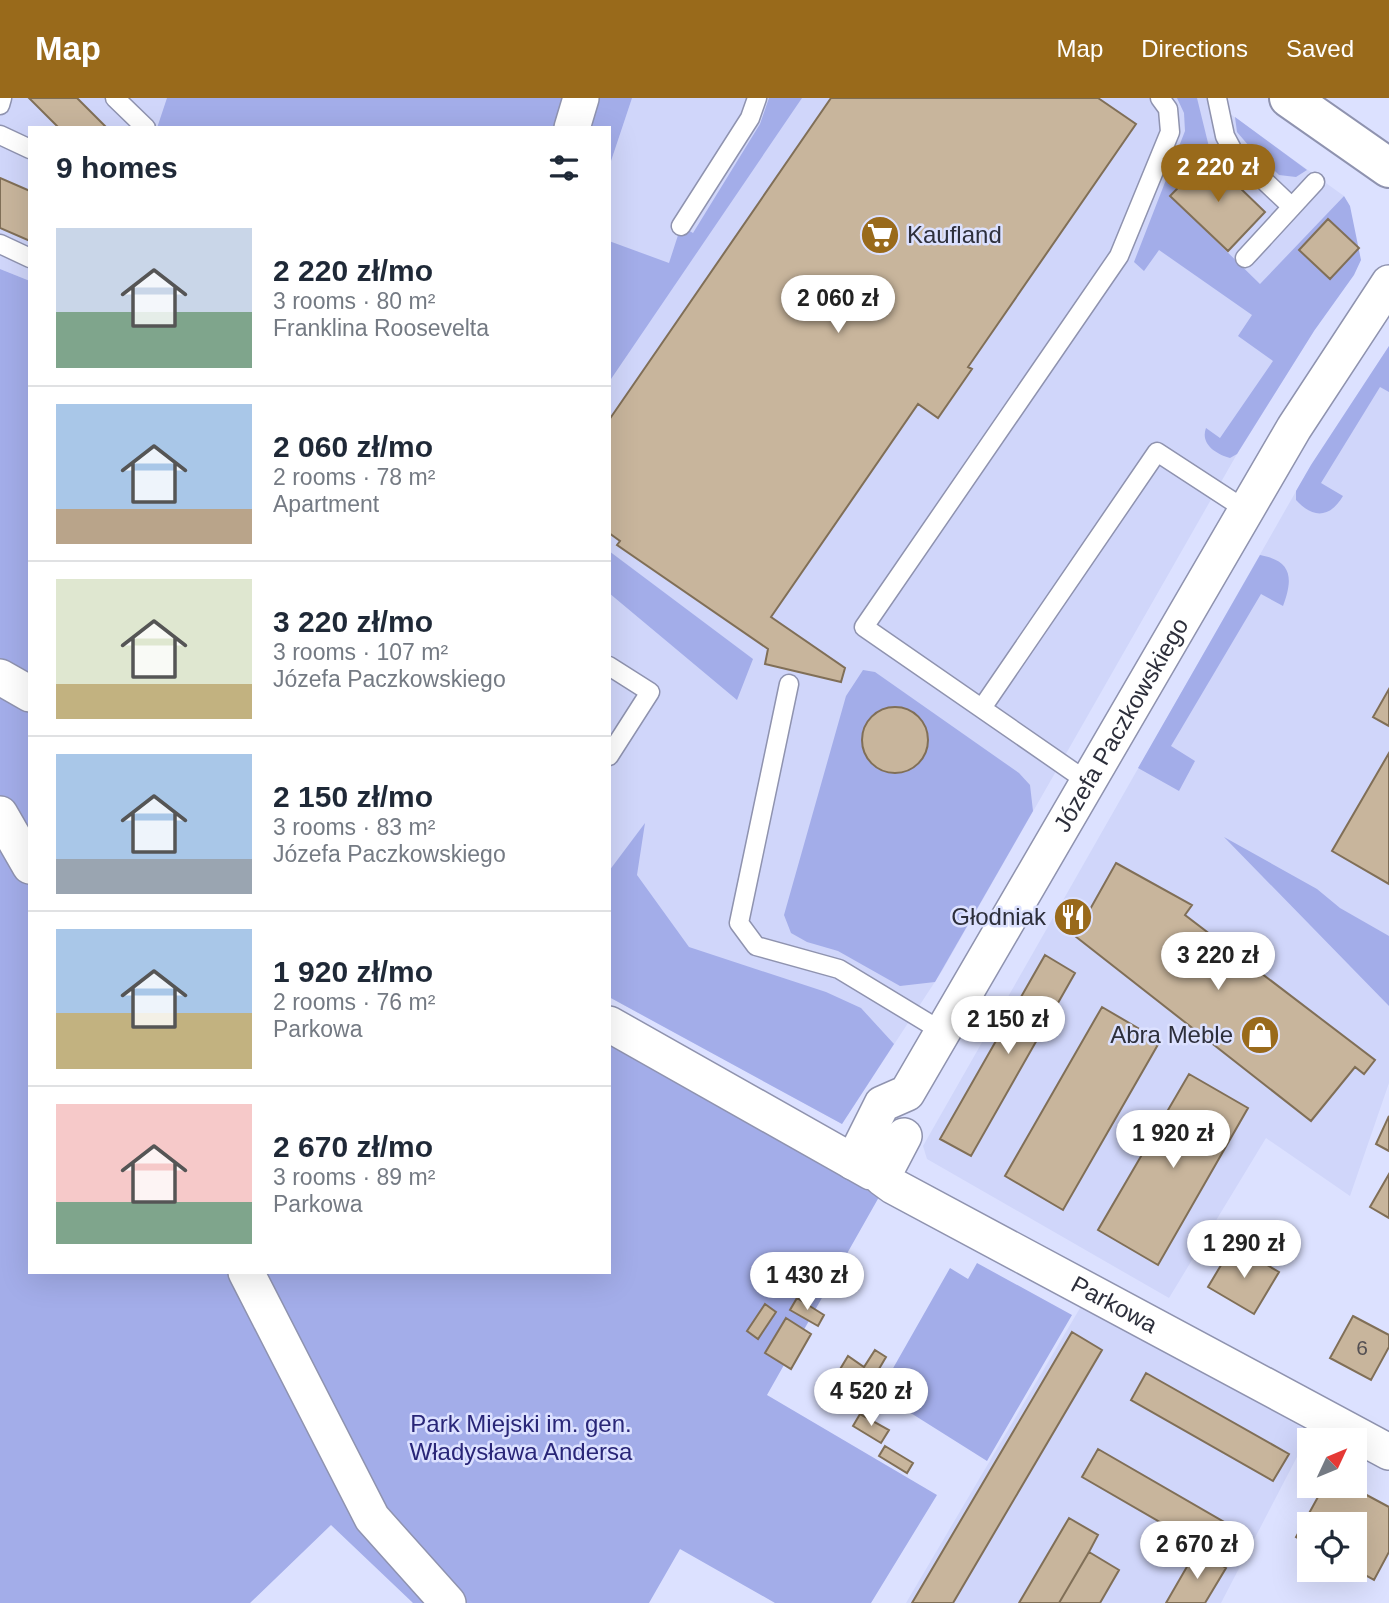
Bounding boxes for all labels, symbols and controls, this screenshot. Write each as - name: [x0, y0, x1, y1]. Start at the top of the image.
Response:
- text: Map: [35, 30, 101, 67]
- text: Map: [1057, 35, 1103, 62]
- text: Directions: [1141, 35, 1248, 62]
- text: Saved: [1286, 35, 1354, 62]
- pin: 2 220 zł: [1146, 144, 1290, 204]
- icon: filters: [545, 149, 583, 187]
- text: 9 homes: [56, 151, 178, 184]
- text: 2 220 zł: [1177, 154, 1259, 180]
- supermarket icon: Kaufland: [859, 214, 901, 256]
- place label: Kaufland: [907, 221, 1002, 248]
- text: 2 220 zł/mo: [273, 254, 433, 287]
- icon: home: [112, 256, 196, 340]
- pin: 2 060 zł: [766, 275, 910, 335]
- text: 2 060 zł: [797, 285, 879, 311]
- text: 3 rooms · 80 m²: [273, 288, 435, 314]
- text: Franklina Roosevelta: [273, 315, 489, 341]
- text: 2 060 zł/mo: [273, 430, 433, 463]
- icon: home: [112, 432, 196, 516]
- text: 2 rooms · 78 m²: [273, 464, 435, 490]
- text: Apartment: [273, 491, 379, 517]
- text: 3 220 zł/mo: [273, 605, 433, 638]
- icon: home: [112, 607, 196, 691]
- street label: Józefa Paczkowskiego: [1048, 613, 1194, 836]
- text: 3 rooms · 107 m²: [273, 639, 448, 665]
- text: Józefa Paczkowskiego: [273, 666, 506, 692]
- text: 2 150 zł/mo: [273, 780, 433, 813]
- icon: home: [112, 782, 196, 866]
- text: 3 rooms · 83 m²: [273, 814, 435, 840]
- text: Józefa Paczkowskiego: [273, 841, 506, 867]
- restaurant icon: Głodniak: [1052, 896, 1094, 938]
- place label: Głodniak: [951, 903, 1047, 930]
- pin: 3 220 zł: [1146, 932, 1290, 992]
- text: 3 220 zł: [1177, 942, 1259, 968]
- text: 1 920 zł/mo: [273, 955, 433, 988]
- icon: home: [112, 957, 196, 1041]
- text: 2 rooms · 76 m²: [273, 989, 435, 1015]
- pin: 2 150 zł: [936, 996, 1080, 1056]
- text: 2 150 zł: [967, 1006, 1049, 1032]
- shop icon: Abra Meble: [1239, 1014, 1281, 1056]
- text: Parkowa: [273, 1016, 362, 1042]
- place label: Abra Meble: [1110, 1021, 1233, 1048]
- pin: 1 920 zł: [1101, 1110, 1245, 1170]
- text: 1 920 zł: [1132, 1120, 1214, 1146]
- text: 2 670 zł/mo: [273, 1130, 433, 1163]
- icon: home: [112, 1132, 196, 1216]
- text: 3 rooms · 89 m²: [273, 1164, 435, 1190]
- text: Parkowa: [273, 1191, 362, 1217]
- pin: 1 290 zł: [1172, 1220, 1316, 1280]
- text: 1 290 zł: [1203, 1230, 1285, 1256]
- pin: 1 430 zł: [735, 1252, 879, 1312]
- text: 1 430 zł: [766, 1262, 848, 1288]
- street label: Parkowa: [1067, 1270, 1163, 1338]
- house number: 6: [1356, 1336, 1368, 1359]
- pin: 4 520 zł: [799, 1368, 943, 1428]
- text: 4 520 zł: [830, 1378, 912, 1404]
- park label: Park Miejski im. gen. Władysława Andersa: [410, 1410, 633, 1465]
- north arrow: [1297, 1428, 1367, 1498]
- map controls: [1297, 1428, 1367, 1582]
- button: locate: [1297, 1512, 1367, 1582]
- pin: 2 670 zł: [1125, 1522, 1269, 1581]
- text: 2 670 zł: [1156, 1531, 1238, 1557]

